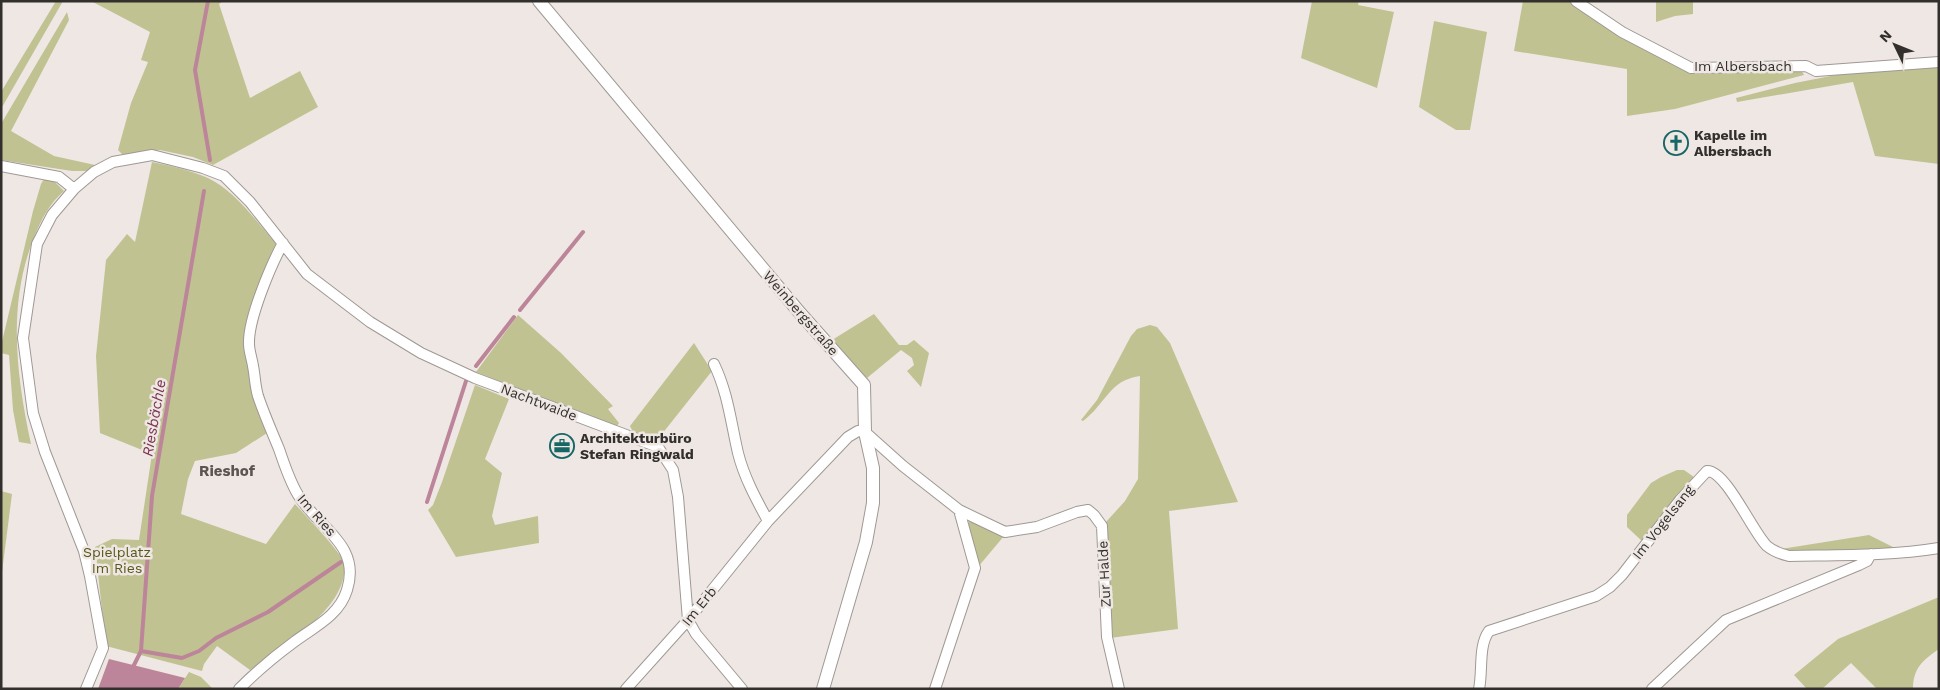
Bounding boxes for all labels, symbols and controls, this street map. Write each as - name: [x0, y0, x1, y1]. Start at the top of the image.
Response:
- north arrow: [1870, 20, 1920, 70]
- text: N: [1876, 27, 1895, 45]
- street label: Im Albersbach: [1694, 58, 1792, 74]
- place label: Kapelle im Albersbach: [1694, 127, 1772, 159]
- church icon: Kapelle im Albersbach: [1663, 130, 1689, 156]
- street label: Weinbergstraße: [760, 268, 842, 358]
- water label: Riesbächle: [138, 378, 170, 458]
- street label: Nachtwaide: [499, 380, 579, 424]
- place label: Architekturbüro Stefan Ringwald: [580, 430, 694, 462]
- office icon: Architekturbüro Stefan Ringwald: [549, 433, 575, 459]
- district label: Rieshof: [199, 462, 256, 480]
- street label: Im Vogelsang: [1629, 481, 1697, 562]
- street label: Im Ries: [294, 491, 340, 539]
- street label: Zur Halde: [1094, 540, 1114, 608]
- park label: Spielplatz Im Ries: [83, 544, 151, 576]
- street label: Im Erb: [678, 583, 720, 629]

